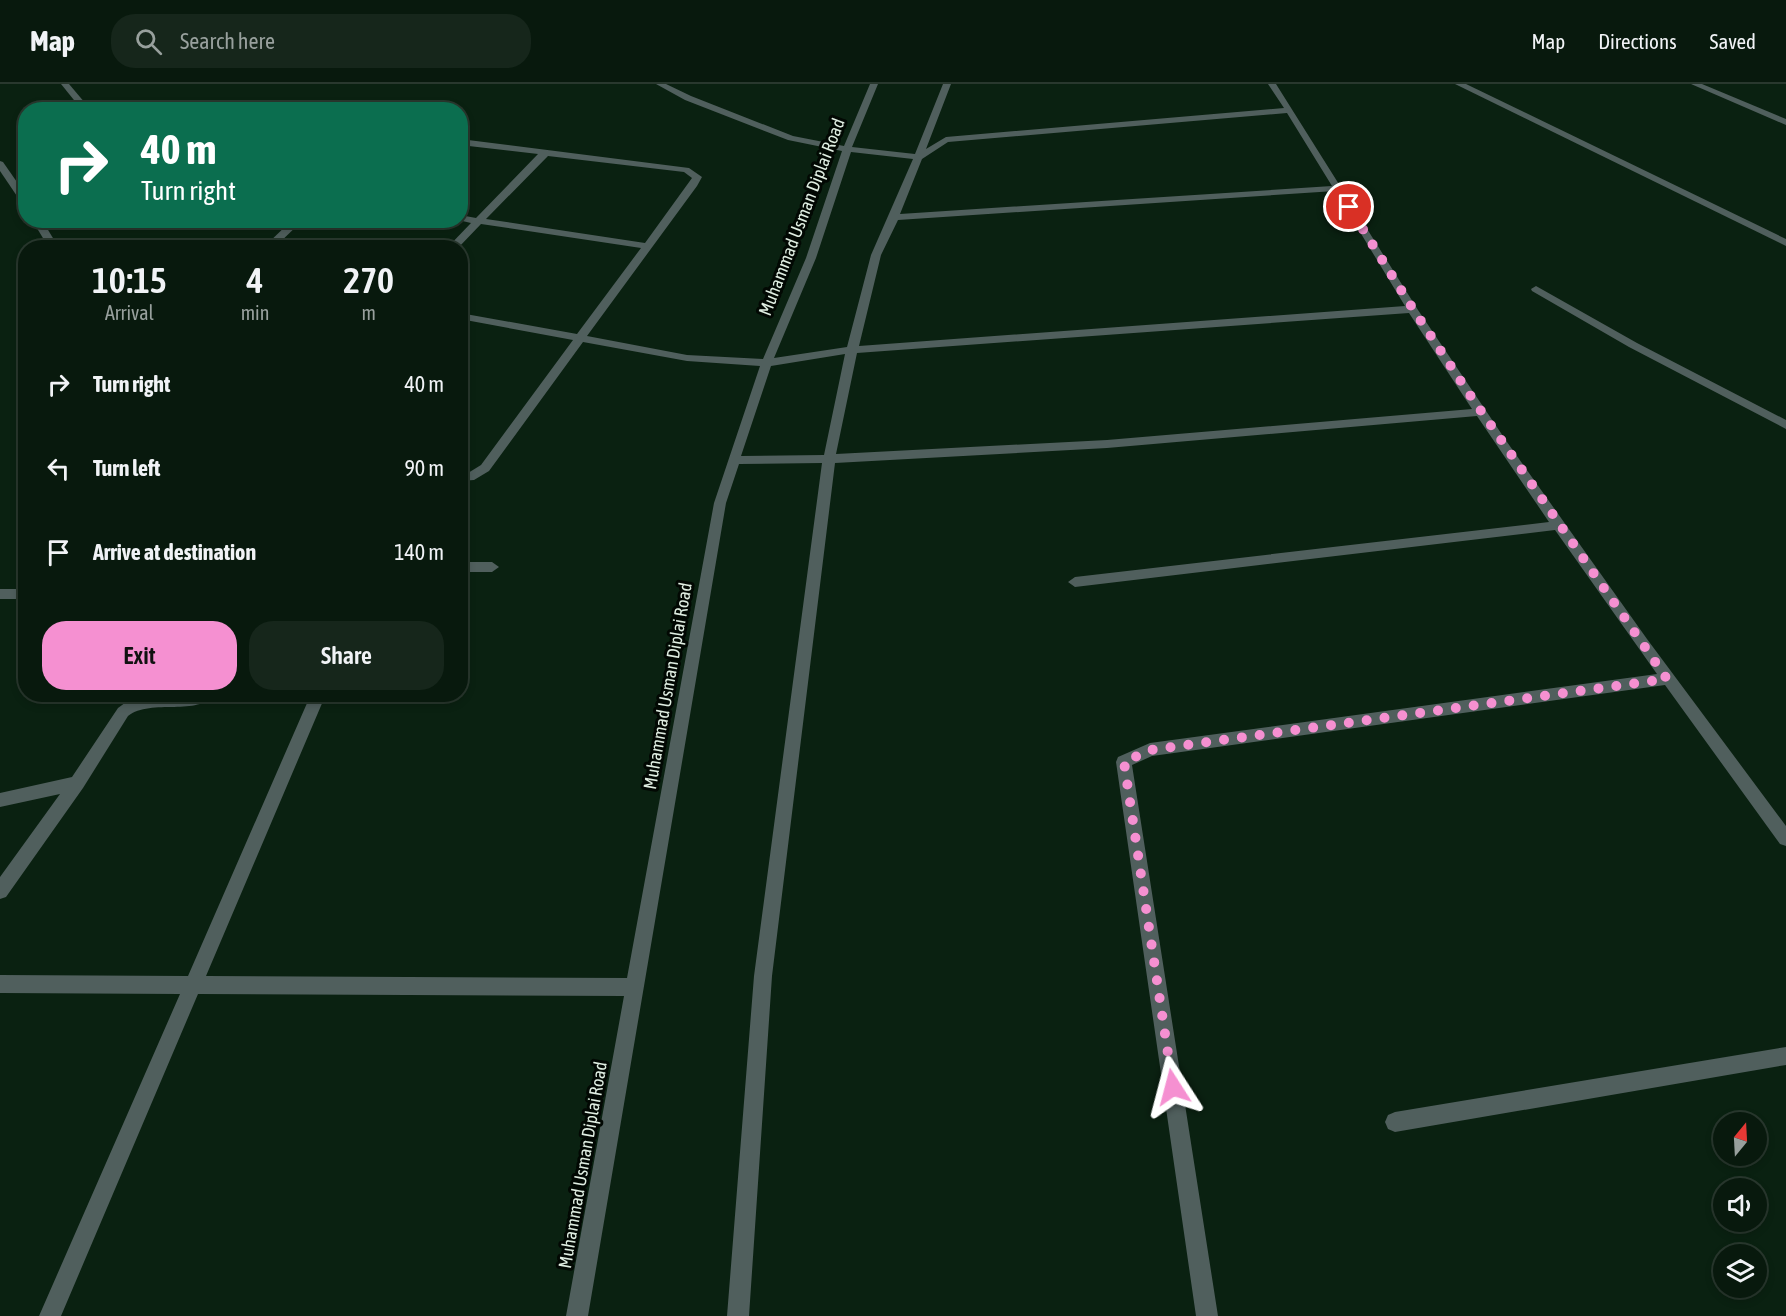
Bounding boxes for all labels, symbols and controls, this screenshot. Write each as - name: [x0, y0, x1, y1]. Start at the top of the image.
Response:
- search box: [111, 14, 531, 68]
- text: Map: [30, 25, 75, 57]
- icon: search: [132, 25, 165, 58]
- text: Search here: [180, 28, 275, 54]
- text: Map: [1531, 29, 1565, 53]
- text: Directions: [1598, 29, 1677, 53]
- text: Saved: [1710, 29, 1756, 53]
- street label: Muhammad Usman Diplai Road: [754, 115, 849, 318]
- text: 40 m: [141, 125, 216, 173]
- icon: right: [42, 126, 120, 204]
- text: Turn right: [141, 175, 236, 206]
- pin: [1323, 181, 1374, 232]
- icon: arrive: [1332, 190, 1365, 223]
- text: 10:15: [92, 259, 167, 301]
- text: 4: [247, 259, 263, 301]
- text: 270: [343, 259, 394, 301]
- text: Arrival: [105, 301, 154, 324]
- text: min: [241, 301, 269, 324]
- text: m: [361, 301, 376, 324]
- icon: right: [42, 368, 75, 401]
- text: Turn right: [93, 371, 170, 397]
- text: 40 m: [404, 371, 444, 397]
- icon: left: [42, 452, 75, 485]
- text: Turn left: [93, 455, 160, 481]
- text: 90 m: [404, 455, 444, 481]
- icon: arrive: [42, 536, 75, 569]
- text: Arrive at destination: [93, 539, 256, 565]
- text: 140 m: [394, 539, 444, 565]
- street label: Muhammad Usman Diplai Road: [639, 581, 696, 791]
- button: Exit: [42, 621, 237, 690]
- button: Share: [249, 621, 444, 690]
- position arrow: [1141, 1055, 1205, 1119]
- street label: Muhammad Usman Diplai Road: [554, 1060, 611, 1270]
- north arrow: [1713, 1112, 1767, 1166]
- map controls: [1713, 1112, 1767, 1298]
- button: sound: [1713, 1178, 1767, 1232]
- button: layers: [1713, 1244, 1767, 1298]

